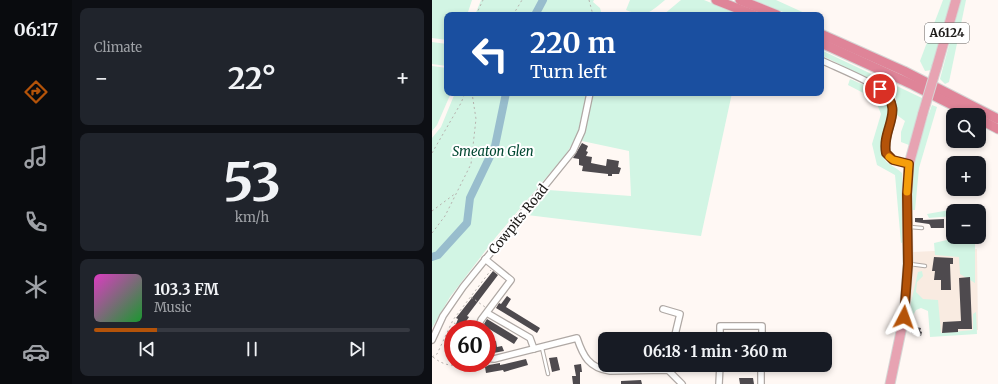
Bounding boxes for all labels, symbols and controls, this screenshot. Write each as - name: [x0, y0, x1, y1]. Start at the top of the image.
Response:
- text: 06:17: [14, 18, 58, 41]
- road number: A6124: [925, 23, 969, 43]
- text: 220 m: [530, 25, 616, 61]
- icon: left: [464, 28, 516, 80]
- text: Climate: [94, 39, 142, 56]
- text: 22°: [228, 59, 276, 97]
- text: Turn left: [530, 60, 607, 83]
- text: −: [94, 64, 109, 92]
- text: +: [395, 64, 410, 92]
- pin: [863, 72, 897, 106]
- icon: directions: [22, 78, 50, 106]
- icon: arrive: [869, 78, 891, 100]
- map controls: [946, 108, 986, 244]
- button: search: [946, 108, 986, 148]
- icon: music: [22, 143, 50, 171]
- park label: Smeaton Glen: [452, 143, 534, 160]
- text: 53: [223, 150, 281, 215]
- button: +: [946, 156, 986, 196]
- street label: Cowpits Road: [485, 181, 552, 258]
- button: −: [946, 204, 986, 244]
- icon: phone: [22, 208, 50, 236]
- text: km/h: [235, 209, 269, 226]
- icon: climate: [22, 273, 50, 301]
- text: 103.3 FM: [154, 280, 219, 299]
- position arrow: [883, 296, 925, 338]
- text: Music: [154, 299, 192, 316]
- speed limit sign: 60: [444, 320, 496, 372]
- icon: car: [22, 338, 50, 366]
- icon: previous: [136, 338, 158, 360]
- icon: pause: [241, 338, 263, 360]
- icon: next: [346, 338, 368, 360]
- text: 06:18 · 1 min · 360 m: [643, 342, 787, 361]

